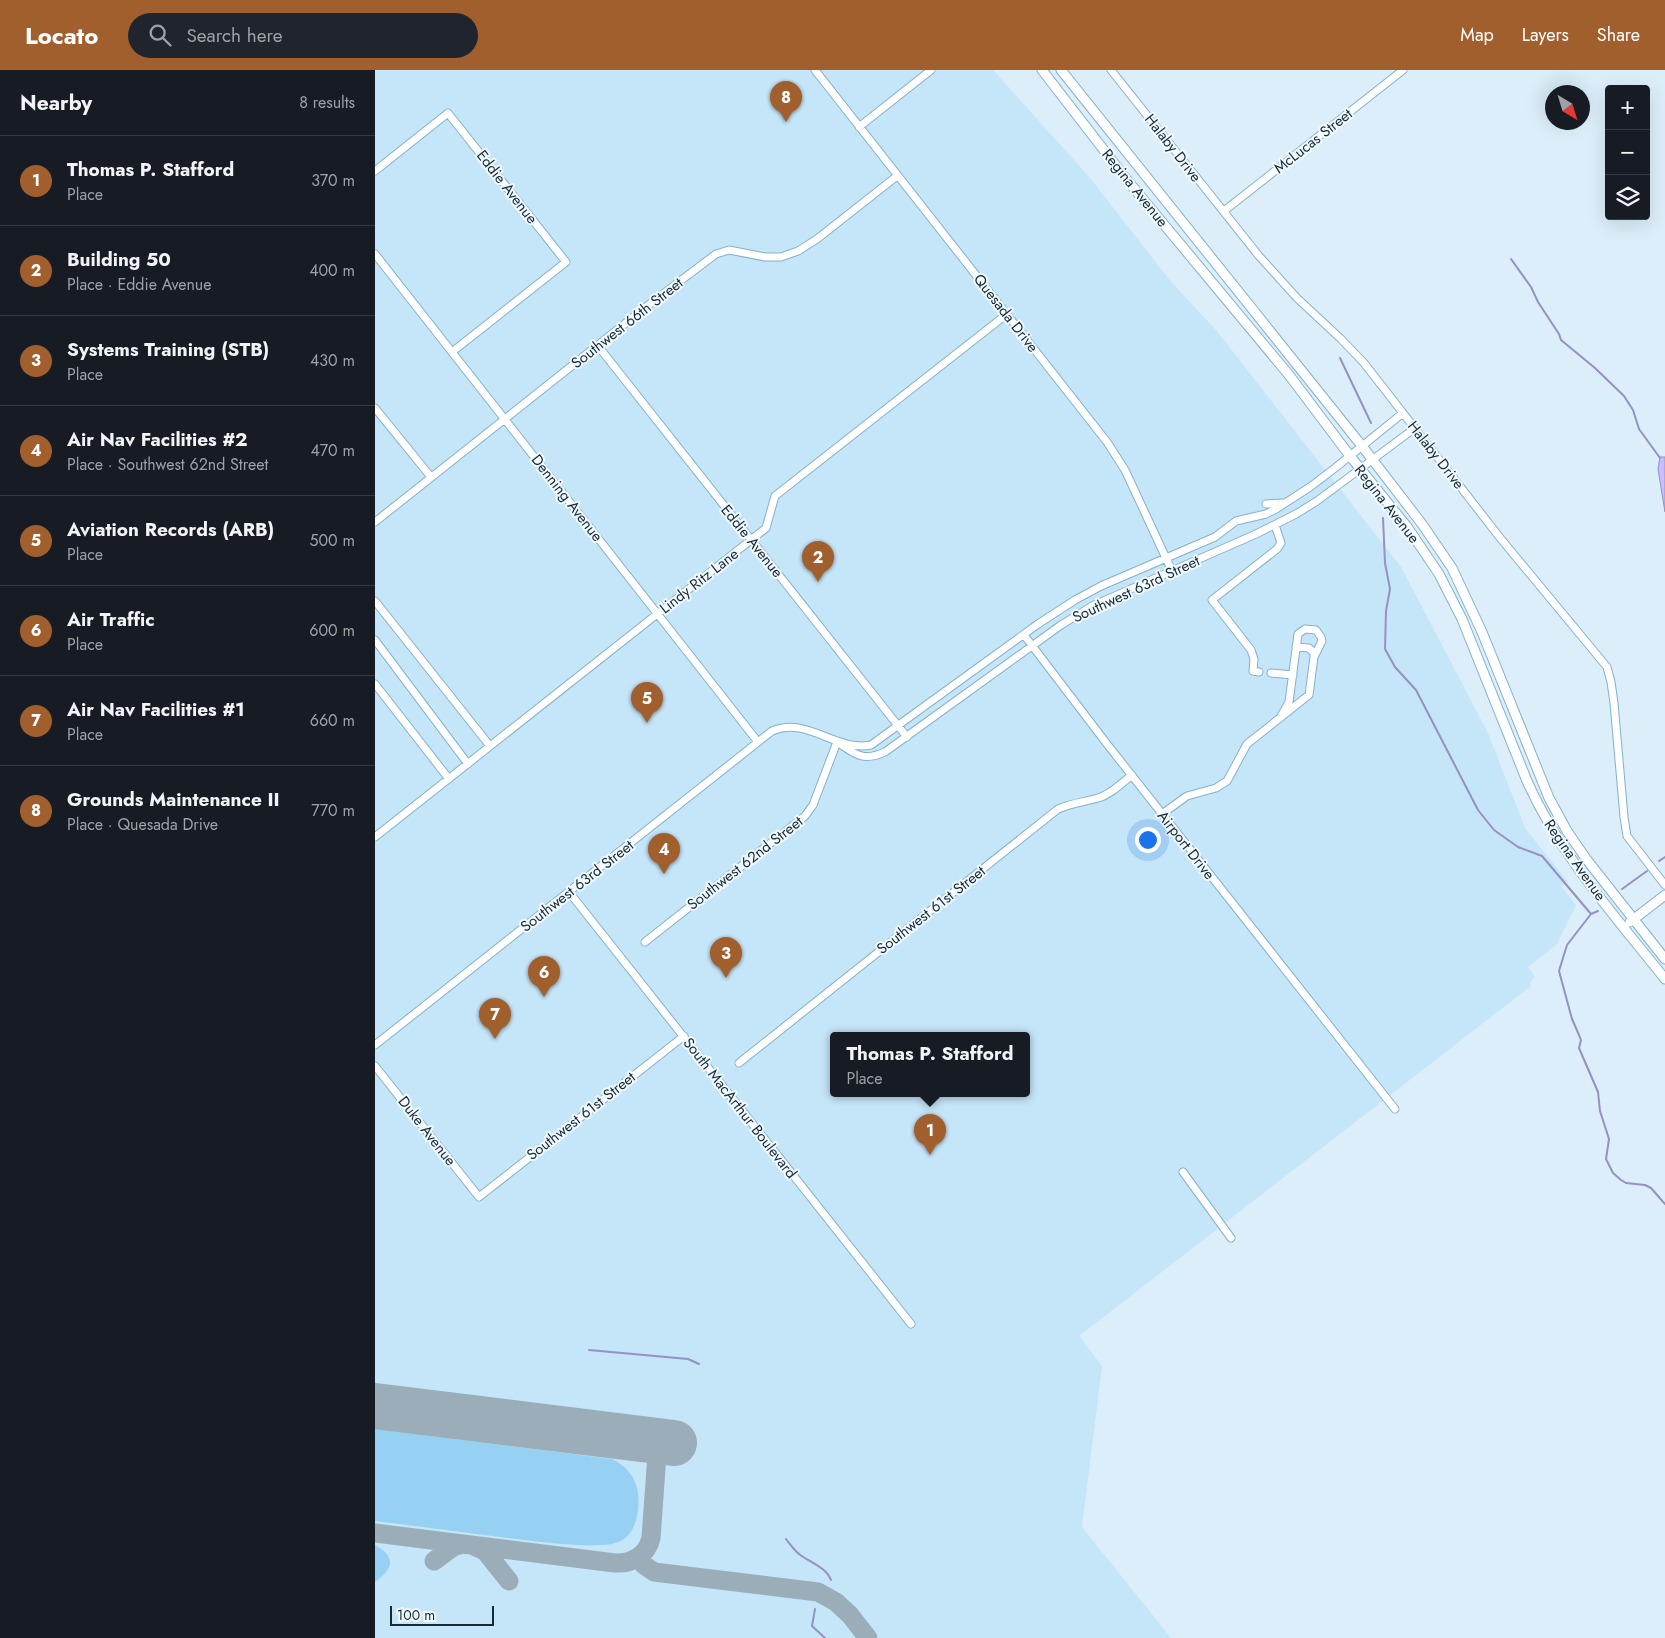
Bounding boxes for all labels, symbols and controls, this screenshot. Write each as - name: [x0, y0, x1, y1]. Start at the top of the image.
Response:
- search box: [128, 13, 478, 58]
- text: Locato: [25, 18, 98, 53]
- icon: search: [146, 21, 174, 49]
- text: Search here: [186, 22, 283, 49]
- text: Map: [1460, 22, 1494, 48]
- text: Layers: [1522, 22, 1569, 48]
- text: Share: [1597, 22, 1640, 48]
- pin: 8: [770, 81, 802, 122]
- north arrow: [1545, 85, 1590, 130]
- map controls: [1605, 85, 1650, 220]
- button: +: [1605, 85, 1650, 130]
- text: Nearby: [20, 88, 92, 118]
- text: 8 results: [299, 91, 355, 114]
- street label: McLucas Street: [1269, 103, 1357, 179]
- street label: Halaby Drive: [1139, 109, 1207, 187]
- button: −: [1605, 130, 1650, 175]
- street label: Regina Avenue: [1097, 144, 1174, 232]
- street label: Eddie Avenue: [471, 145, 543, 229]
- text: Thomas P. Stafford: [67, 156, 234, 183]
- text: 1: [32, 169, 40, 192]
- text: 370 m: [311, 169, 355, 192]
- button: layers: [1605, 175, 1650, 220]
- text: Place: [67, 183, 103, 206]
- text: Building 50: [67, 246, 171, 273]
- text: 2: [31, 259, 41, 282]
- text: 400 m: [309, 259, 355, 282]
- street label: Quesada Drive: [968, 269, 1044, 357]
- street label: Southwest 66th Street: [566, 272, 688, 374]
- text: Place · Eddie Avenue: [67, 273, 212, 296]
- text: Systems Training (STB): [67, 336, 269, 363]
- text: 3: [31, 349, 41, 372]
- text: 430 m: [310, 349, 355, 372]
- text: Place: [67, 363, 103, 386]
- street label: Halaby Drive: [1402, 416, 1470, 494]
- text: Air Nav Facilities #2: [67, 426, 248, 453]
- text: 4: [30, 439, 42, 462]
- text: 470 m: [310, 439, 355, 462]
- street label: Denning Avenue: [526, 450, 608, 546]
- text: Place · Southwest 62nd Street: [67, 453, 268, 476]
- street label: Regina Avenue: [1349, 460, 1425, 548]
- street label: Eddie Avenue: [716, 500, 788, 582]
- text: Aviation Records (ARB): [67, 516, 274, 543]
- text: 5: [31, 529, 41, 552]
- text: 500 m: [309, 529, 355, 552]
- pin: 2: [802, 541, 834, 582]
- text: Place: [67, 543, 103, 566]
- street label: Lindy Ritz Lane: [655, 543, 743, 619]
- street label: Southwest 63rd Street: [1069, 550, 1204, 628]
- text: Air Traffic: [67, 606, 155, 633]
- text: 6: [31, 619, 41, 642]
- text: 600 m: [309, 619, 355, 642]
- text: Place: [67, 633, 103, 656]
- pin: 5: [631, 682, 663, 723]
- text: Air Nav Facilities #1: [67, 696, 245, 723]
- text: 7: [31, 709, 41, 732]
- text: 660 m: [310, 709, 355, 732]
- text: Place: [67, 723, 103, 746]
- text: Grounds Maintenance II: [67, 786, 280, 813]
- text: 8: [31, 799, 41, 822]
- text: 770 m: [311, 799, 355, 822]
- street label: Airport Drive: [1152, 806, 1220, 884]
- street label: Southwest 62nd Street: [683, 811, 808, 915]
- text: Place · Quesada Drive: [67, 813, 218, 836]
- street label: Regina Avenue: [1539, 815, 1611, 905]
- your location: [1135, 827, 1161, 853]
- pin: 4: [648, 833, 680, 874]
- street label: Southwest 63rd Street: [516, 835, 639, 937]
- street label: Southwest 61st Street: [872, 860, 990, 960]
- pin: 3: [710, 937, 742, 978]
- pin: 6: [528, 956, 560, 997]
- pin: 7: [479, 998, 511, 1039]
- popup: [830, 1032, 1030, 1097]
- street label: South MacArthur Boulevard: [678, 1033, 802, 1183]
- text: Thomas P. Stafford: [846, 1040, 1014, 1067]
- street label: Southwest 61st Street: [522, 1066, 640, 1166]
- text: Place: [846, 1067, 882, 1090]
- street label: Duke Avenue: [393, 1091, 462, 1171]
- pin: 1: [914, 1114, 946, 1155]
- scale bar: [390, 1603, 494, 1626]
- text: 100 m: [397, 1605, 435, 1625]

